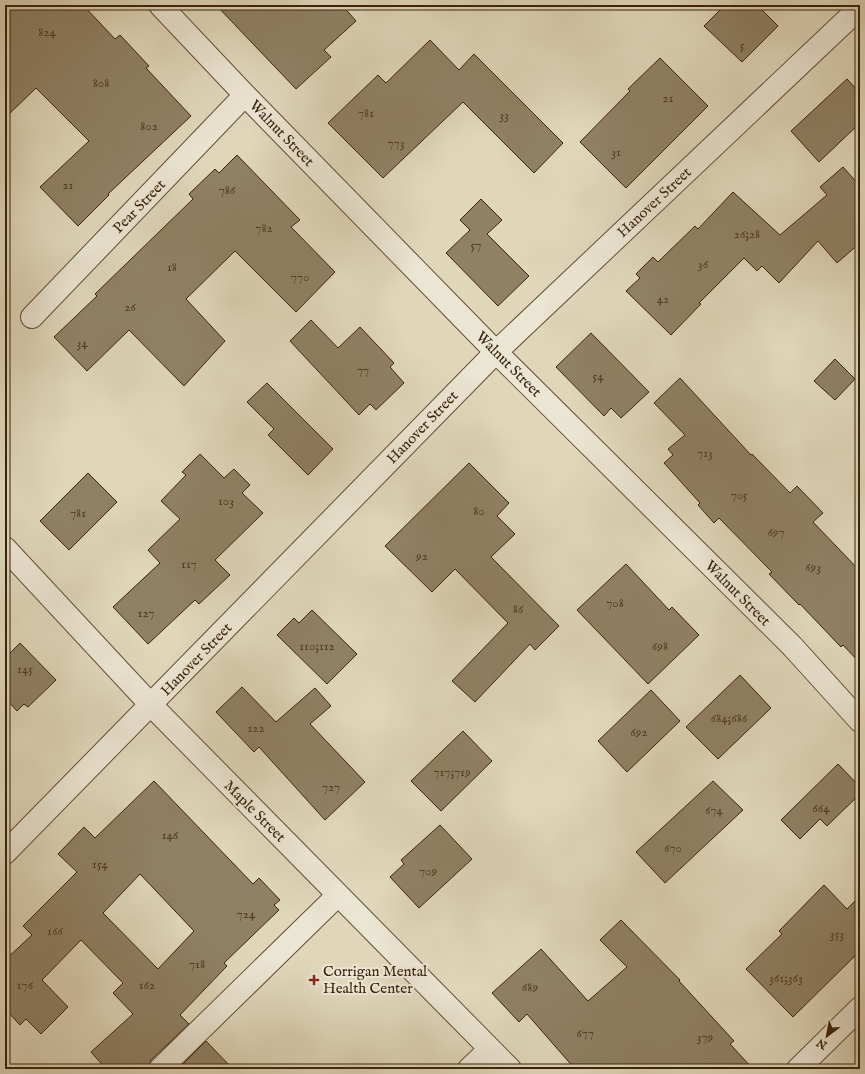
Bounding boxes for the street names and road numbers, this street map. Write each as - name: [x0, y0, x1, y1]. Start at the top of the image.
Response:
- street label: Walnut Street: [245, 96, 318, 171]
- street label: Hanover Street: [613, 163, 695, 242]
- street label: Pear Street: [109, 175, 170, 237]
- street label: Walnut Street: [472, 327, 546, 401]
- street label: Hanover Street: [383, 387, 462, 468]
- street label: Walnut Street: [701, 556, 775, 630]
- street label: Hanover Street: [157, 619, 236, 700]
- street label: Maple Street: [220, 776, 290, 846]

